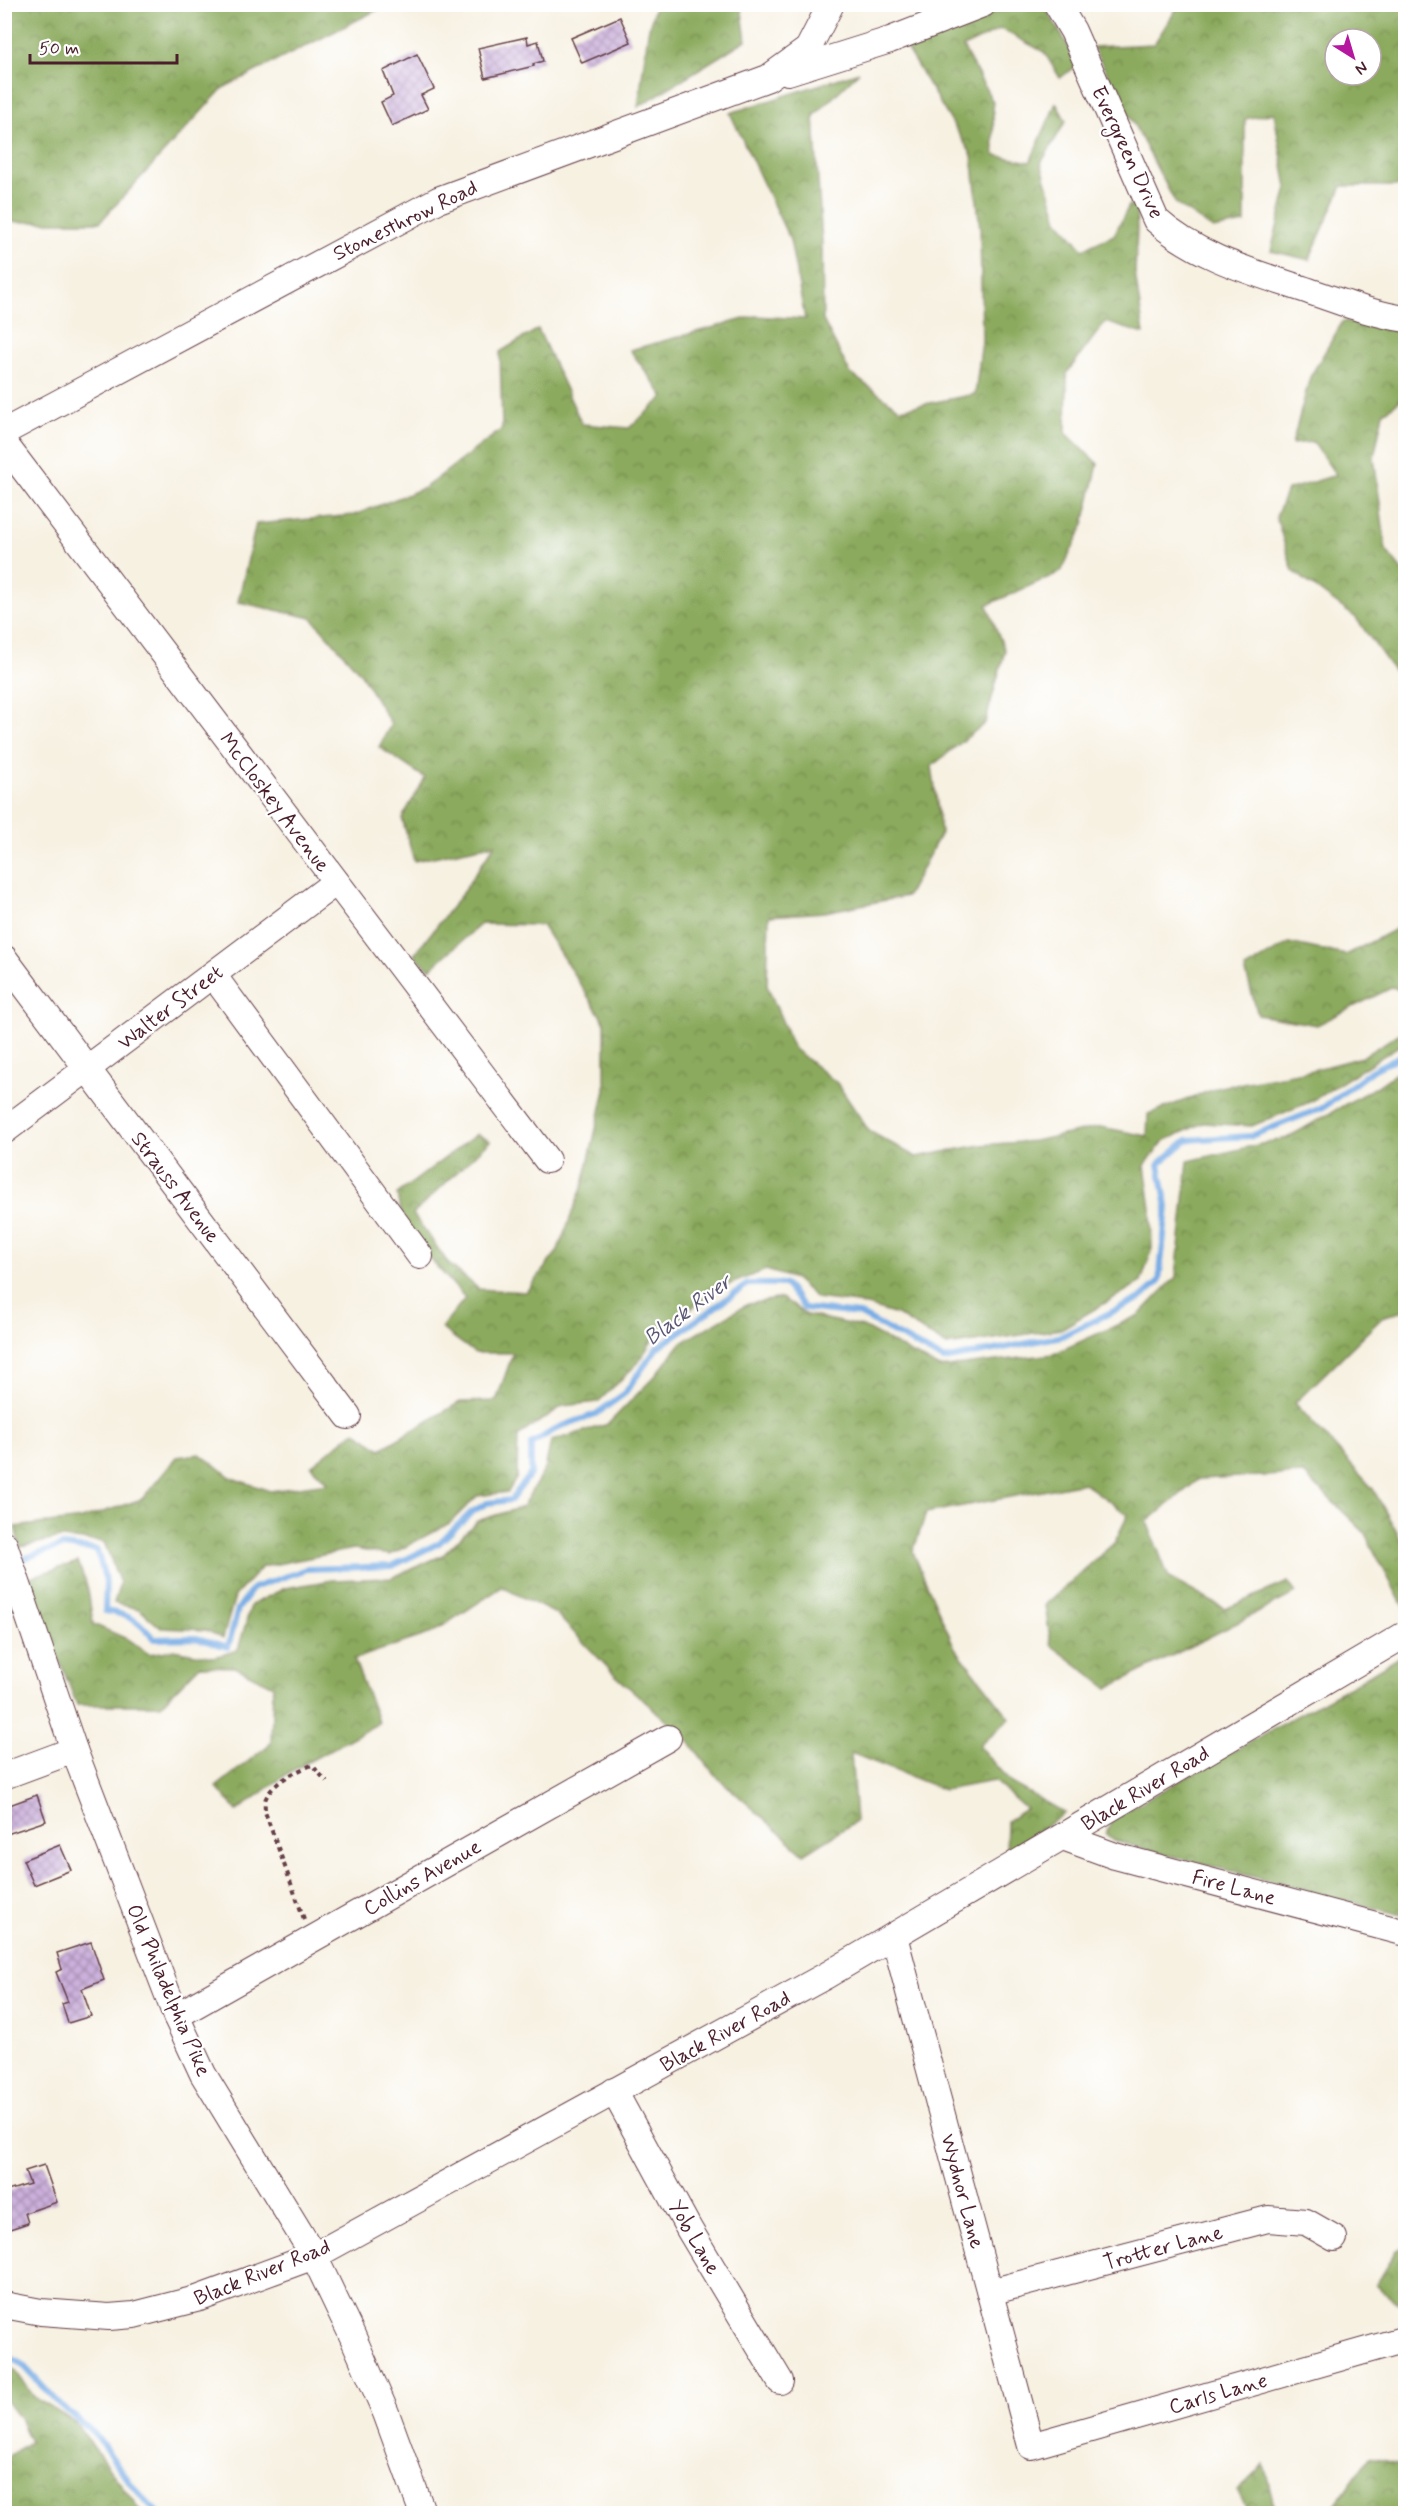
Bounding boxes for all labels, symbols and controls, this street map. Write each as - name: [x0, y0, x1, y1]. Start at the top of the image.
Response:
- scale bar: [30, 27, 177, 65]
- north arrow: [1323, 27, 1383, 87]
- text: 50 m: [39, 37, 79, 61]
- text: N: [1351, 56, 1372, 79]
- street label: Evergreen Drive: [1083, 81, 1170, 224]
- street label: Stonesthrow Road: [328, 174, 482, 268]
- street label: McCloskey Avenue: [212, 727, 336, 878]
- street label: Walter Street: [112, 959, 229, 1057]
- street label: Strauss Avenue: [124, 1126, 226, 1249]
- water label: Black River: [639, 1267, 740, 1352]
- street label: Black River Road: [1076, 1740, 1215, 1838]
- street label: Collins Avenue: [359, 1833, 486, 1923]
- street label: Fire Lane: [1189, 1863, 1279, 1913]
- street label: Old Philadelphia Pike: [119, 1900, 217, 2081]
- street label: Black River Road: [655, 1985, 796, 2079]
- street label: Wydnor Lane: [933, 2131, 991, 2252]
- street label: Yob Lane: [661, 2195, 727, 2280]
- street label: Trotter Lane: [1100, 2219, 1226, 2277]
- street label: Black River Road: [190, 2233, 335, 2313]
- street label: Carls Lane: [1166, 2367, 1271, 2421]

